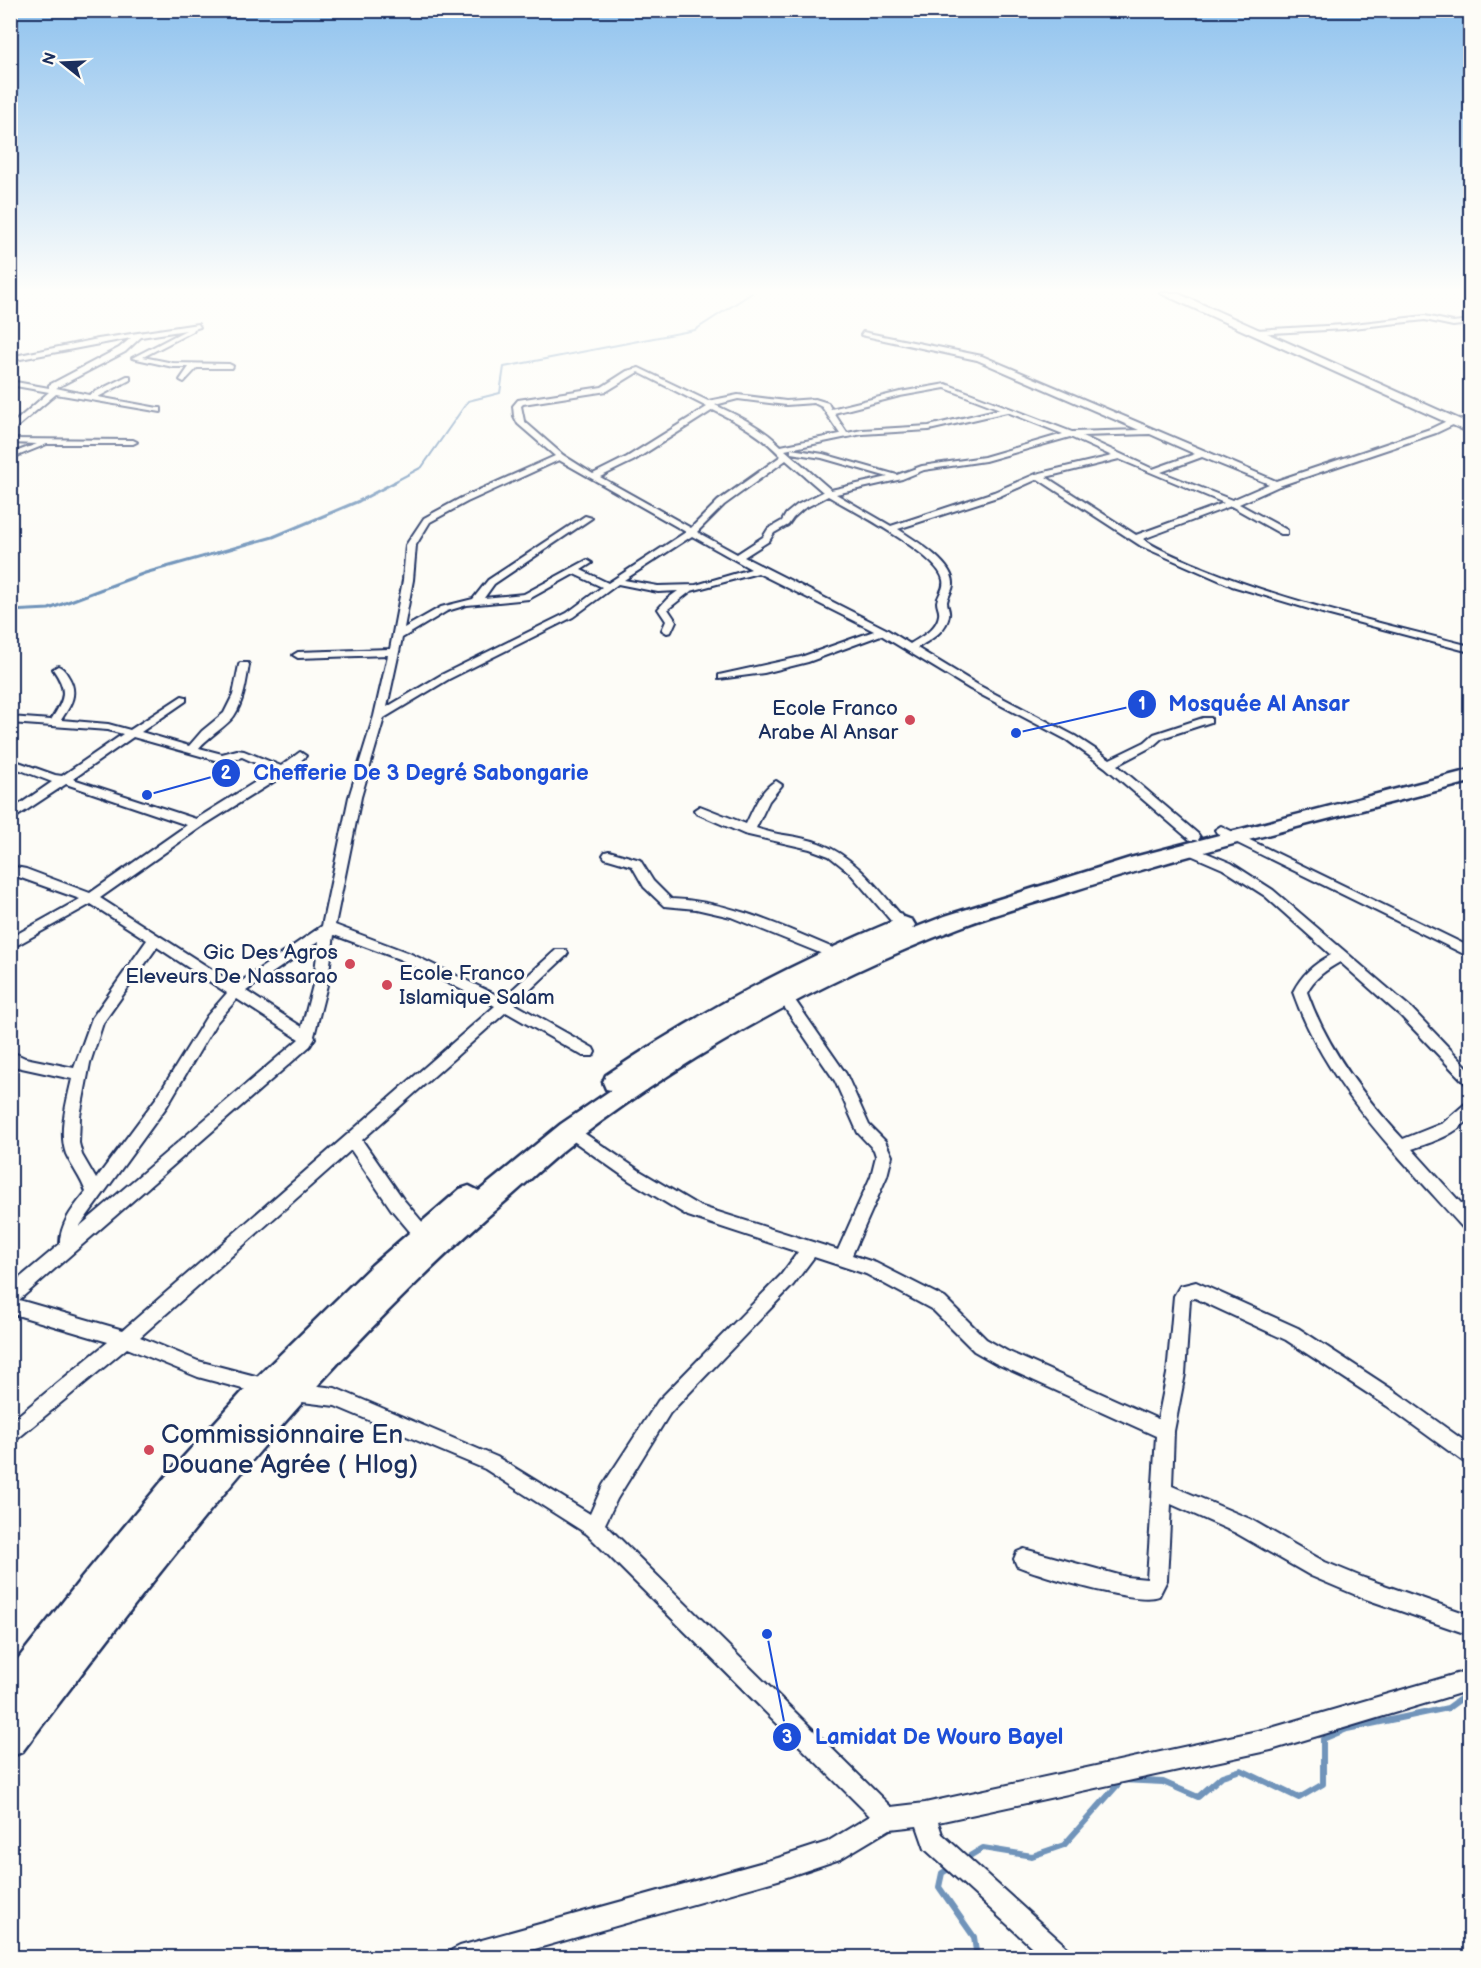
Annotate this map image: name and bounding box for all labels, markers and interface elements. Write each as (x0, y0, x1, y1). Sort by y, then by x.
north arrow (33, 33, 93, 93)
text: N (39, 50, 61, 67)
callout: Mosquée Al Ansar (1127, 684, 1362, 724)
text: Mosquée Al Ansar (1168, 691, 1350, 718)
text: 1 (1138, 694, 1146, 715)
place label: Ecole Franco Arabe Al Ansar (758, 696, 898, 745)
marker: Ecole Franco Arabe Al Ansar (903, 713, 917, 727)
callout: Chefferie De 3 Degré Sabongarie (211, 753, 600, 793)
text: Chefferie De 3 Degré Sabongarie (253, 760, 589, 787)
text: 2 (221, 763, 232, 784)
place label: Gic Des Agros Eleveurs De Nassarao (125, 940, 338, 989)
marker: Gic Des Agros Eleveurs De Nassarao (343, 957, 357, 971)
place label: Ecole Franco Islamique Salam (399, 961, 555, 1010)
marker: Ecole Franco Islamique Salam (380, 978, 394, 992)
place label: Commissionnaire En Douane Agrée ( Hlog) (161, 1420, 418, 1481)
marker: Commissionnaire En Douane Agrée ( Hlog) (142, 1443, 156, 1457)
callout: Lamidat De Wouro Bayel (772, 1717, 1075, 1757)
text: Lamidat De Wouro Bayel (815, 1724, 1063, 1751)
text: 3 (782, 1727, 792, 1748)

